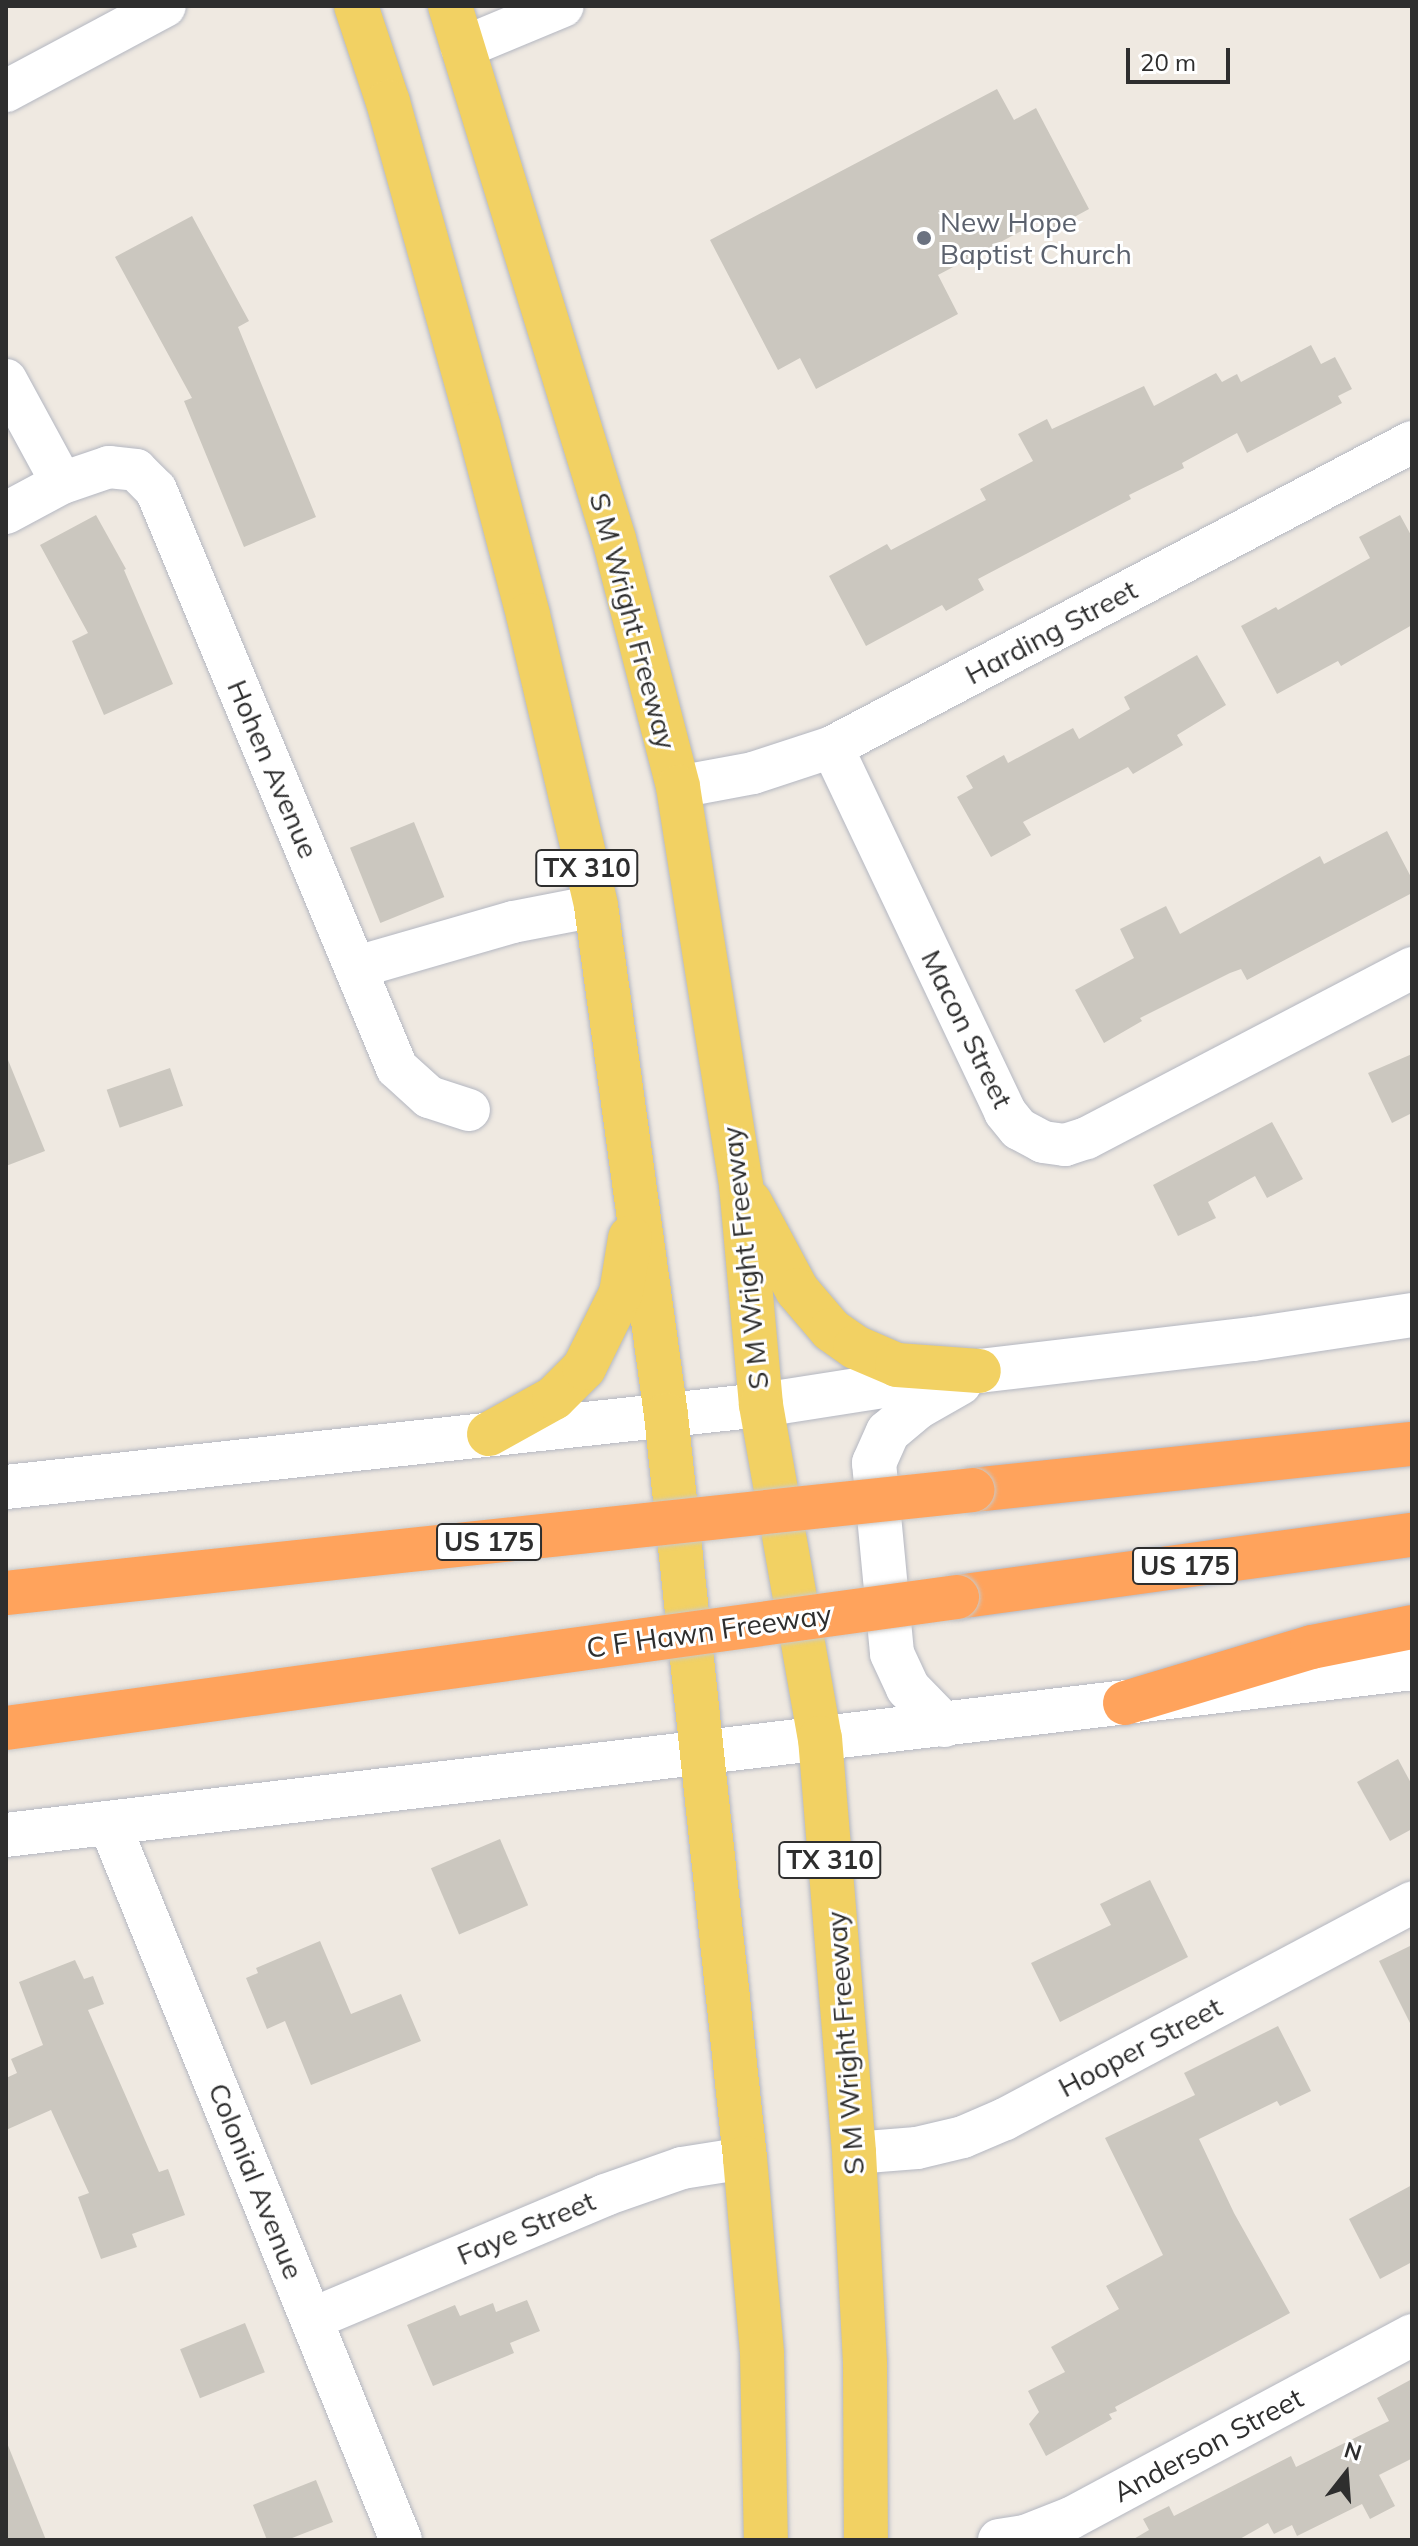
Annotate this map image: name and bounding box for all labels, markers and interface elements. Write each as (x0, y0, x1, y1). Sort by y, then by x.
scale bar (1130, 32, 1234, 82)
text: 20 m (1140, 47, 1196, 77)
place label: New Hope Baptist Church (940, 205, 1132, 271)
marker: New Hope Baptist Church (915, 229, 933, 247)
street label: S M Wright Freeway (583, 489, 683, 753)
street label: Harding Street (959, 573, 1143, 691)
street label: Hohen Avenue (220, 675, 326, 863)
road number: TX 310 (535, 846, 639, 890)
street label: Macon Street (914, 945, 1020, 1113)
street label: S M Wright Freeway (714, 1125, 776, 1391)
road number: US 175 (435, 1520, 543, 1564)
road number: US 175 (1131, 1544, 1239, 1588)
street label: C F Hawn Freeway (584, 1597, 834, 1665)
road number: TX 310 (778, 1838, 882, 1882)
street label: S M Wright Freeway (819, 1910, 871, 2176)
street label: Hooper Street (1052, 1990, 1228, 2104)
street label: Colonial Avenue (201, 2078, 311, 2284)
street label: Faye Street (452, 2184, 600, 2272)
street label: Anderson Street (1107, 2381, 1309, 2509)
north arrow (1306, 2434, 1386, 2514)
text: N (1341, 2435, 1365, 2467)

